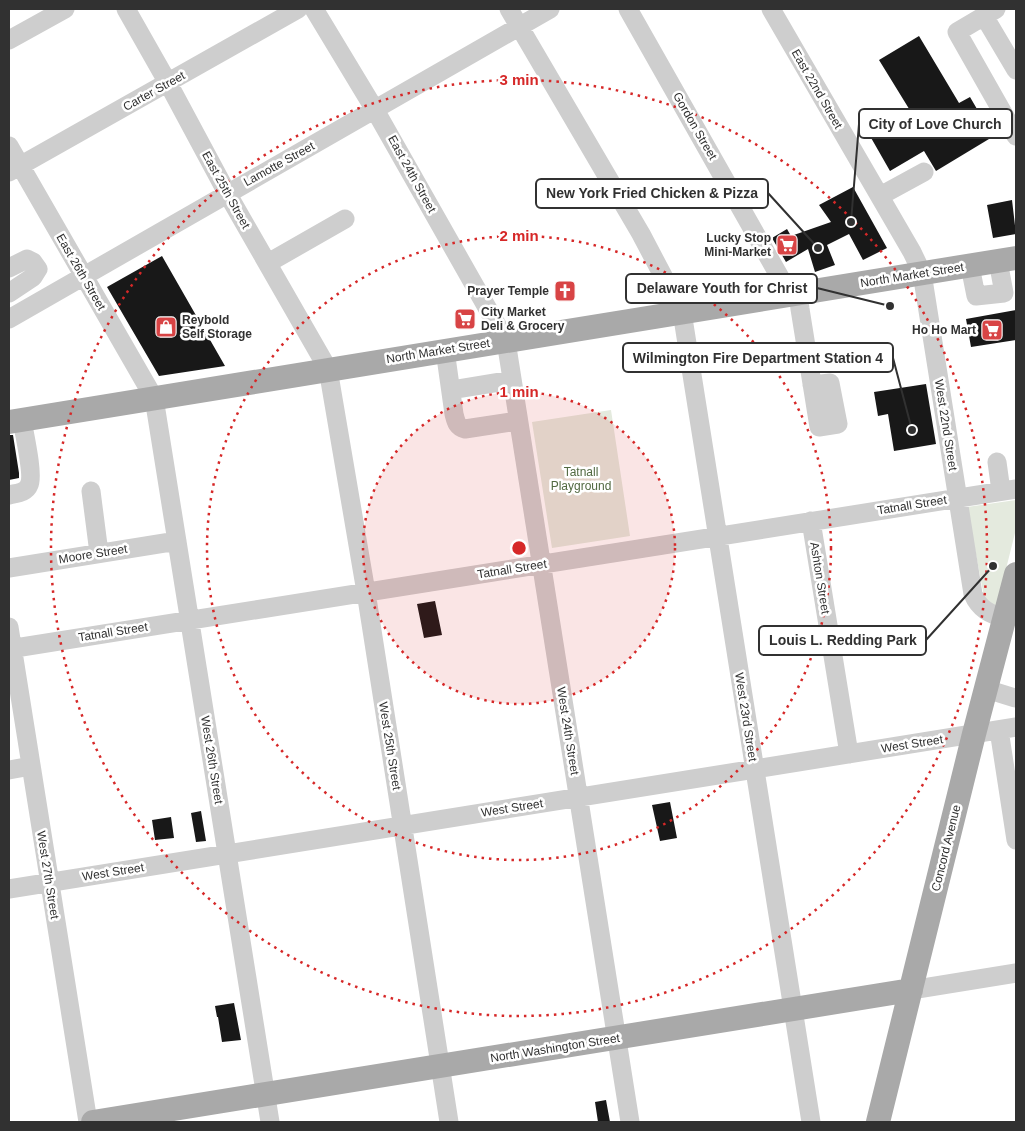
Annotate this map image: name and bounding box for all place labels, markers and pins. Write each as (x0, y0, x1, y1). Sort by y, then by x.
callout: City of Love Church (859, 109, 1012, 138)
callout: New York Fried Chicken & Pizza (536, 179, 768, 208)
place label: Lucky Stop Mini-Market (704, 231, 771, 259)
supermarket icon: Lucky Stop Mini-Market (775, 233, 799, 257)
callout: Delaware Youth for Christ (626, 274, 817, 303)
church icon: Prayer Temple (553, 279, 577, 303)
place label: Prayer Temple (467, 284, 549, 298)
place label: City Market Deli & Grocery (481, 305, 565, 333)
supermarket icon: City Market Deli & Grocery (453, 307, 477, 331)
place label: Reybold Self Storage (182, 313, 252, 341)
shop icon: Reybold Self Storage (154, 315, 178, 339)
supermarket icon: Ho Ho Mart (980, 318, 1004, 342)
place label: Ho Ho Mart (912, 323, 976, 337)
callout: Wilmington Fire Department Station 4 (623, 343, 893, 372)
centre of rings (510, 539, 528, 557)
callout: Louis L. Redding Park (759, 626, 926, 655)

